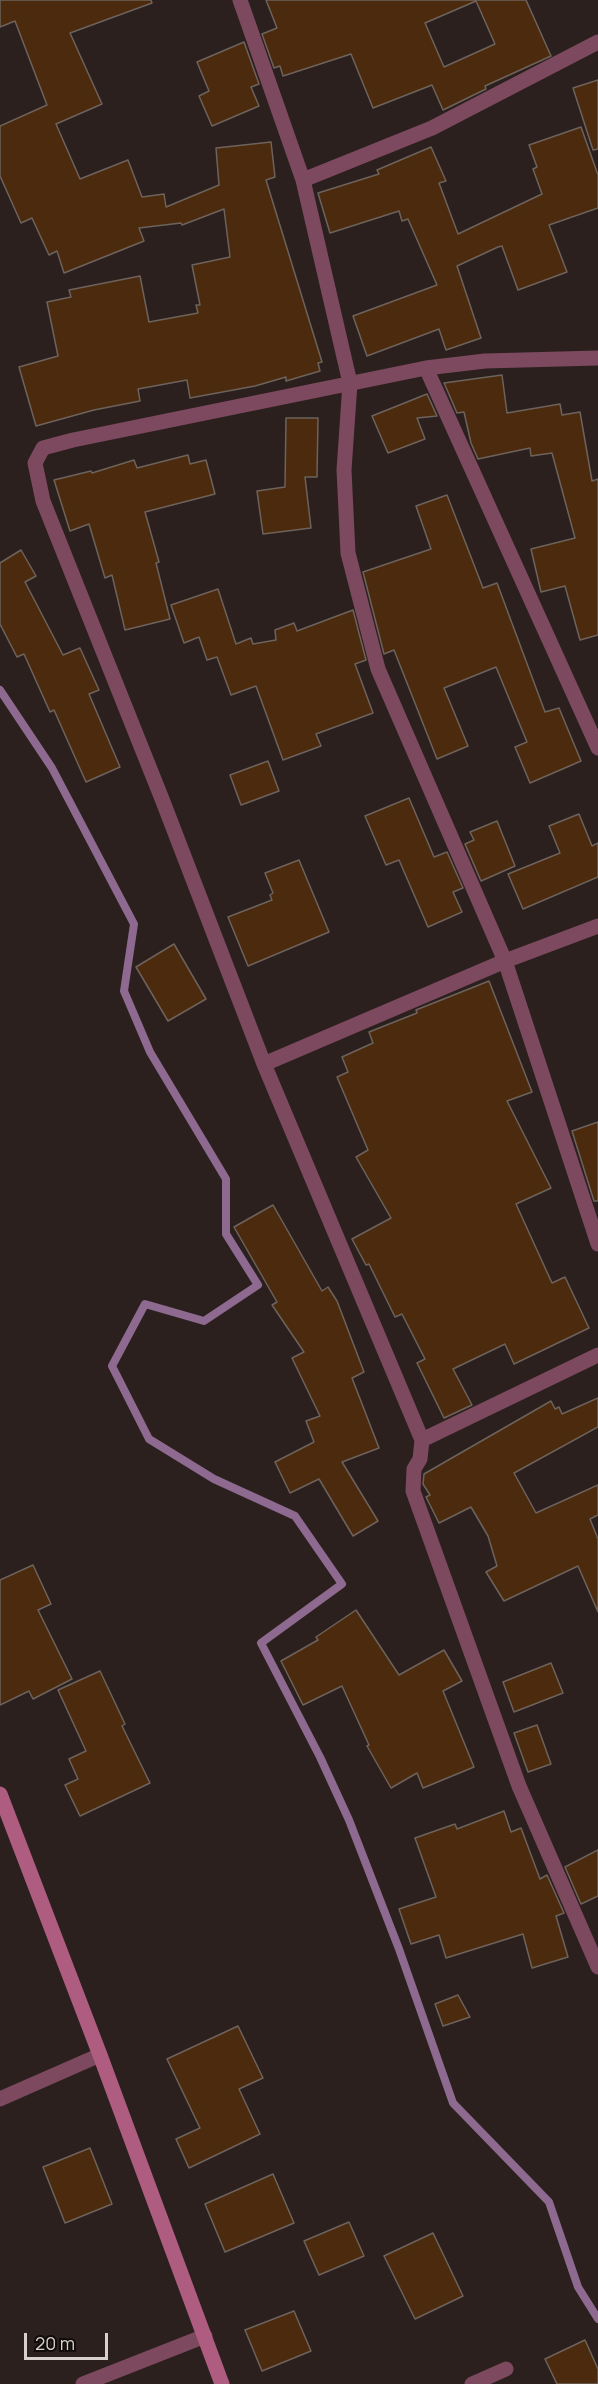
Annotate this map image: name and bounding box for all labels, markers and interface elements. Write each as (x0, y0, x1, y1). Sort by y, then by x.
scale bar (27, 2321, 111, 2359)
text: 20 m (35, 2331, 75, 2355)

